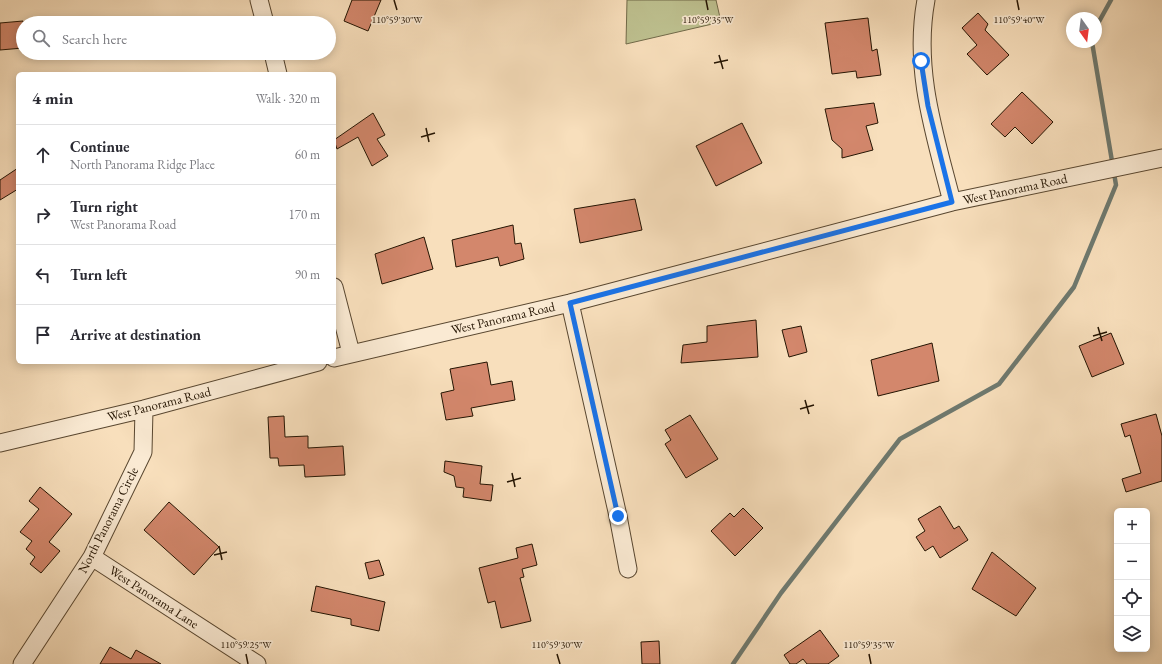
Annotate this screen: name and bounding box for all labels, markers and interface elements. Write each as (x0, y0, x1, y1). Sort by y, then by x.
north arrow (1066, 12, 1102, 48)
text: 110°59'30"W (372, 13, 423, 26)
text: 110°59'35"W (683, 13, 734, 26)
text: 110°59'40"W (994, 13, 1045, 26)
search box (16, 16, 336, 60)
icon: search (30, 27, 52, 49)
text: Search here (62, 29, 127, 48)
route start (912, 52, 930, 70)
text: 4 min (32, 87, 73, 109)
text: Walk · 320 m (256, 90, 320, 107)
text: Continue (70, 137, 130, 156)
icon: ahead (32, 144, 54, 166)
text: 60 m (295, 146, 320, 163)
text: North Panorama Ridge Place (70, 156, 215, 173)
street label: West Panorama Road (961, 170, 1069, 208)
text: Turn right (70, 197, 138, 216)
icon: right (32, 204, 54, 226)
text: 170 m (289, 206, 320, 223)
text: West Panorama Road (70, 216, 176, 233)
icon: left (32, 264, 54, 286)
text: Turn left (70, 265, 127, 284)
text: 90 m (295, 266, 320, 283)
street label: West Panorama Road (449, 298, 557, 338)
icon: arrive (32, 324, 54, 346)
text: Arrive at destination (70, 325, 201, 344)
street label: West Panorama Road (105, 383, 213, 425)
street label: North Panorama Circle (74, 464, 142, 576)
route end (609, 507, 627, 525)
map controls (1114, 508, 1150, 652)
button: + (1114, 508, 1150, 544)
button: − (1114, 544, 1150, 580)
street label: West Panorama Lane (106, 562, 202, 632)
button: locate (1114, 580, 1150, 616)
button: layers (1114, 616, 1150, 652)
text: 110°59'25"W (221, 638, 272, 651)
text: 110°59'30"W (532, 638, 583, 651)
text: 110°59'35"W (844, 638, 895, 651)

